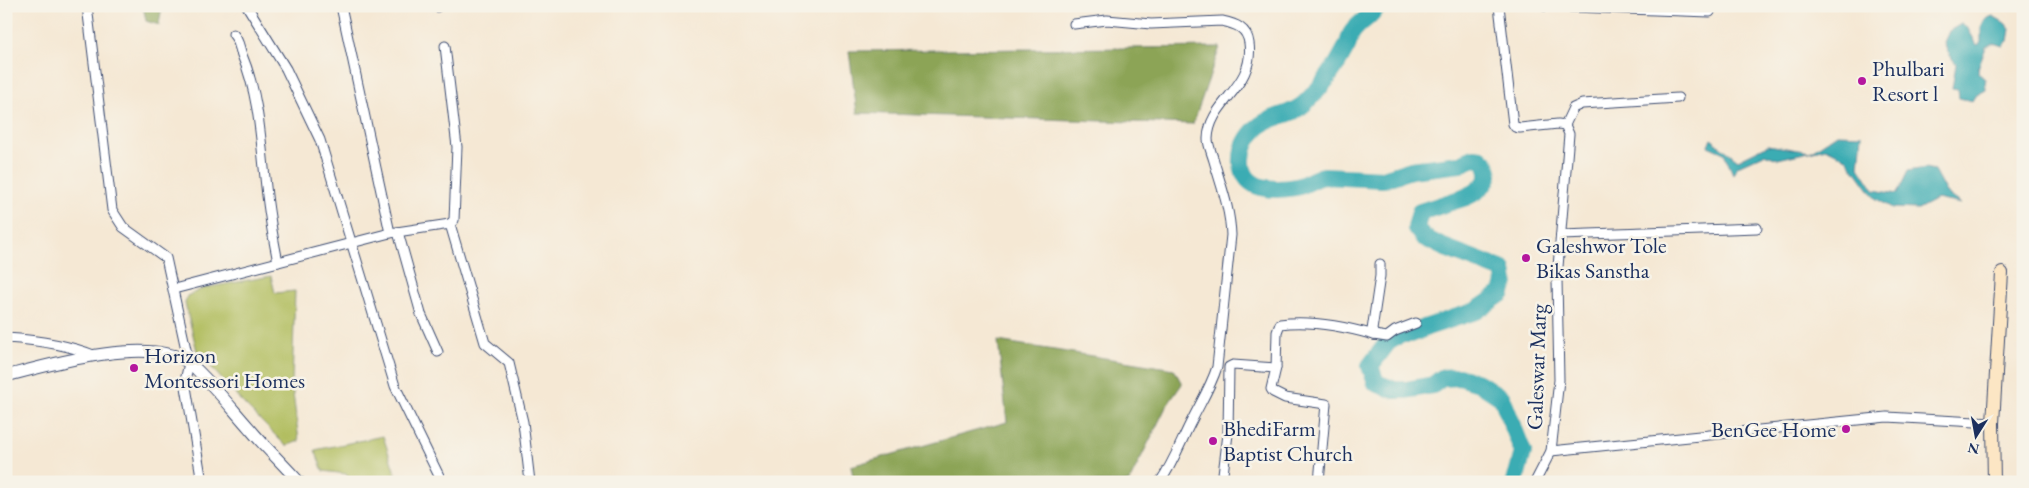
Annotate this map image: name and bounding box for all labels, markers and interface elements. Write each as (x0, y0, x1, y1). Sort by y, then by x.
place label: Phulbari Resort l (1872, 54, 1945, 108)
marker: Phulbari Resort l (1856, 75, 1868, 87)
place label: Galeshwor Tole Bikas Sanstha (1536, 231, 1667, 285)
marker: Galeshwor Tole Bikas Sanstha (1520, 252, 1532, 264)
street label: Galeswar Marg (1520, 303, 1553, 431)
place label: Horizon Montessori Homes (144, 341, 305, 395)
marker: Horizon Montessori Homes (128, 362, 140, 374)
north arrow (1952, 410, 2002, 460)
place label: BhediFarm Baptist Church (1223, 414, 1353, 468)
place label: BenGee Home (1711, 415, 1836, 444)
marker: BenGee Home (1840, 423, 1852, 435)
marker: BhediFarm Baptist Church (1207, 435, 1219, 447)
text: N (1966, 439, 1981, 459)

